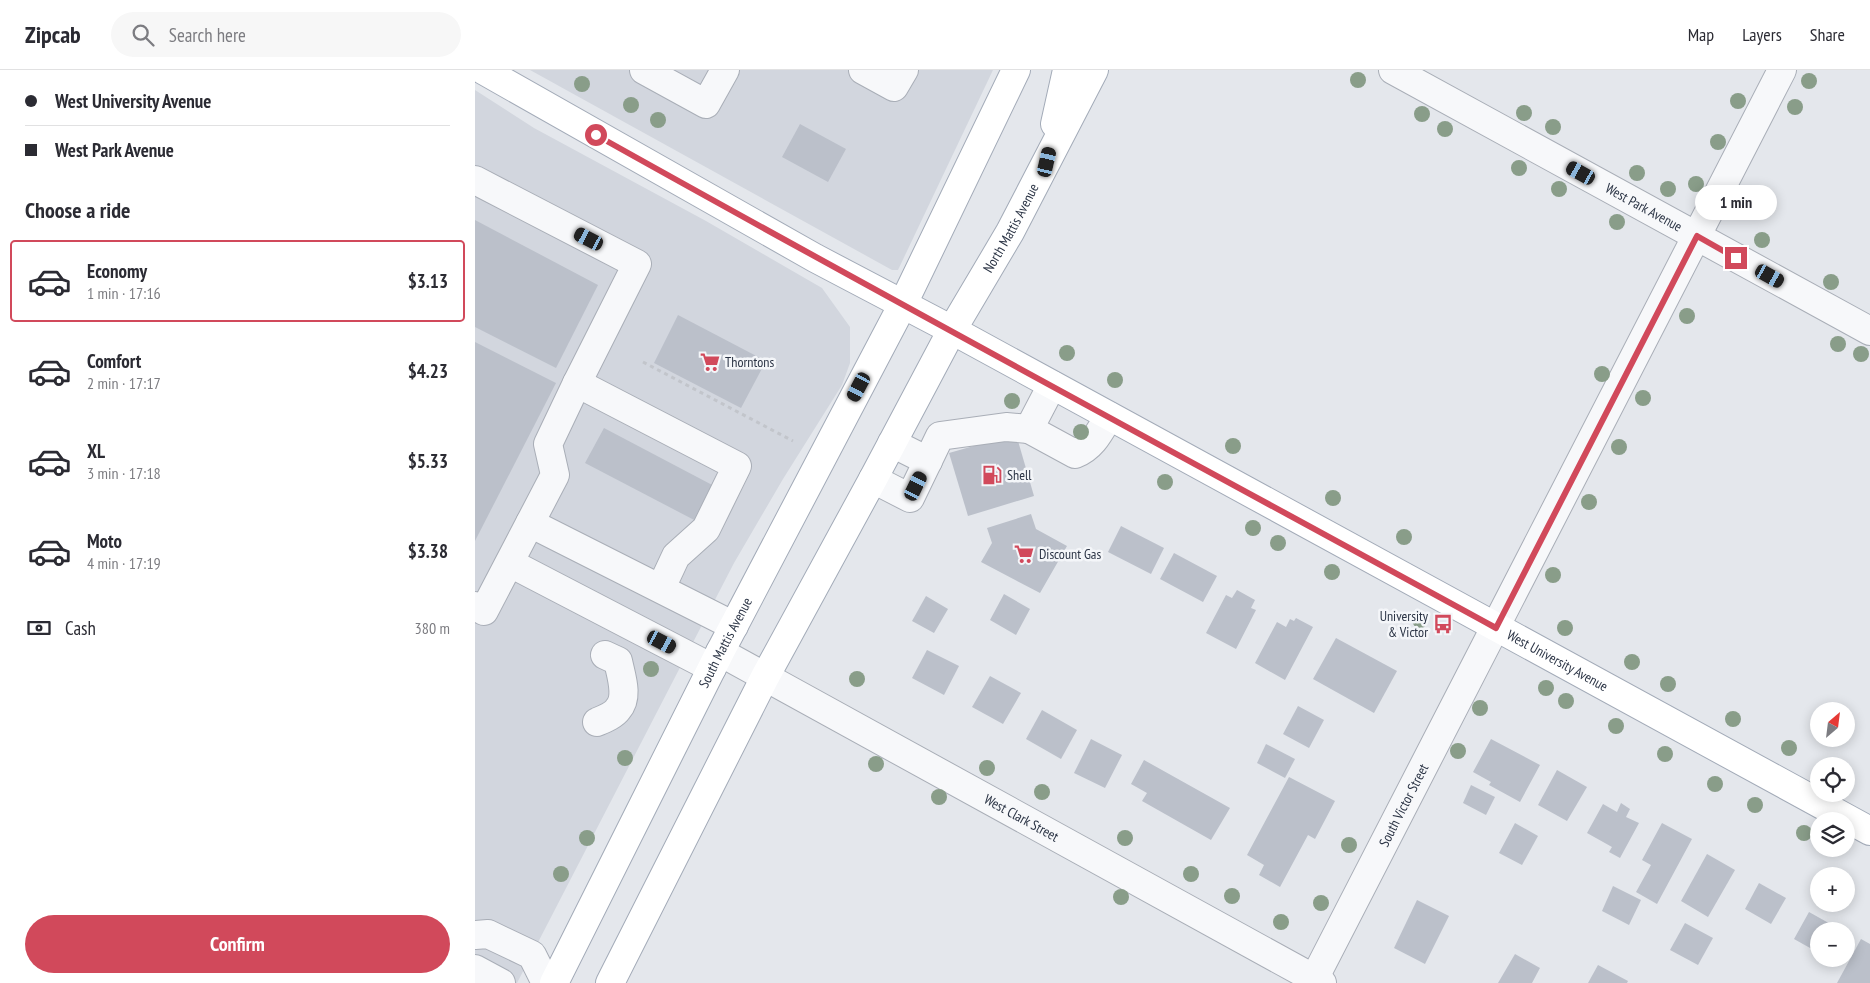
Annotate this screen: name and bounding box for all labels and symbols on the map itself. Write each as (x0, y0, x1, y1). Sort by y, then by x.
route start (585, 124, 607, 146)
car (1036, 146, 1057, 178)
car (1564, 159, 1597, 187)
street label: West Park Avenue (1602, 179, 1686, 236)
street label: North Mattis Avenue (979, 180, 1043, 276)
callout: 1 min (1695, 186, 1777, 220)
car (572, 226, 605, 252)
route end (1725, 247, 1747, 269)
car (1753, 262, 1786, 290)
supermarket icon: Thorntons (699, 351, 721, 373)
place label: Thorntons (725, 353, 774, 371)
car (845, 370, 872, 404)
fuel station icon: Shell (981, 464, 1003, 486)
place label: Shell (1007, 466, 1032, 484)
car (902, 469, 929, 503)
supermarket icon: Discount Gas (1013, 543, 1035, 565)
place label: Discount Gas (1039, 545, 1101, 563)
street label: South Mattis Avenue (695, 594, 756, 691)
place label: University & Victor (1380, 607, 1429, 641)
bus stop icon: University & Victor (1432, 613, 1454, 635)
street label: West University Avenue (1504, 626, 1611, 695)
car (645, 628, 678, 656)
north arrow (1810, 702, 1855, 748)
street label: South Victor Street (1375, 760, 1432, 850)
street label: West Clark Street (981, 790, 1062, 846)

